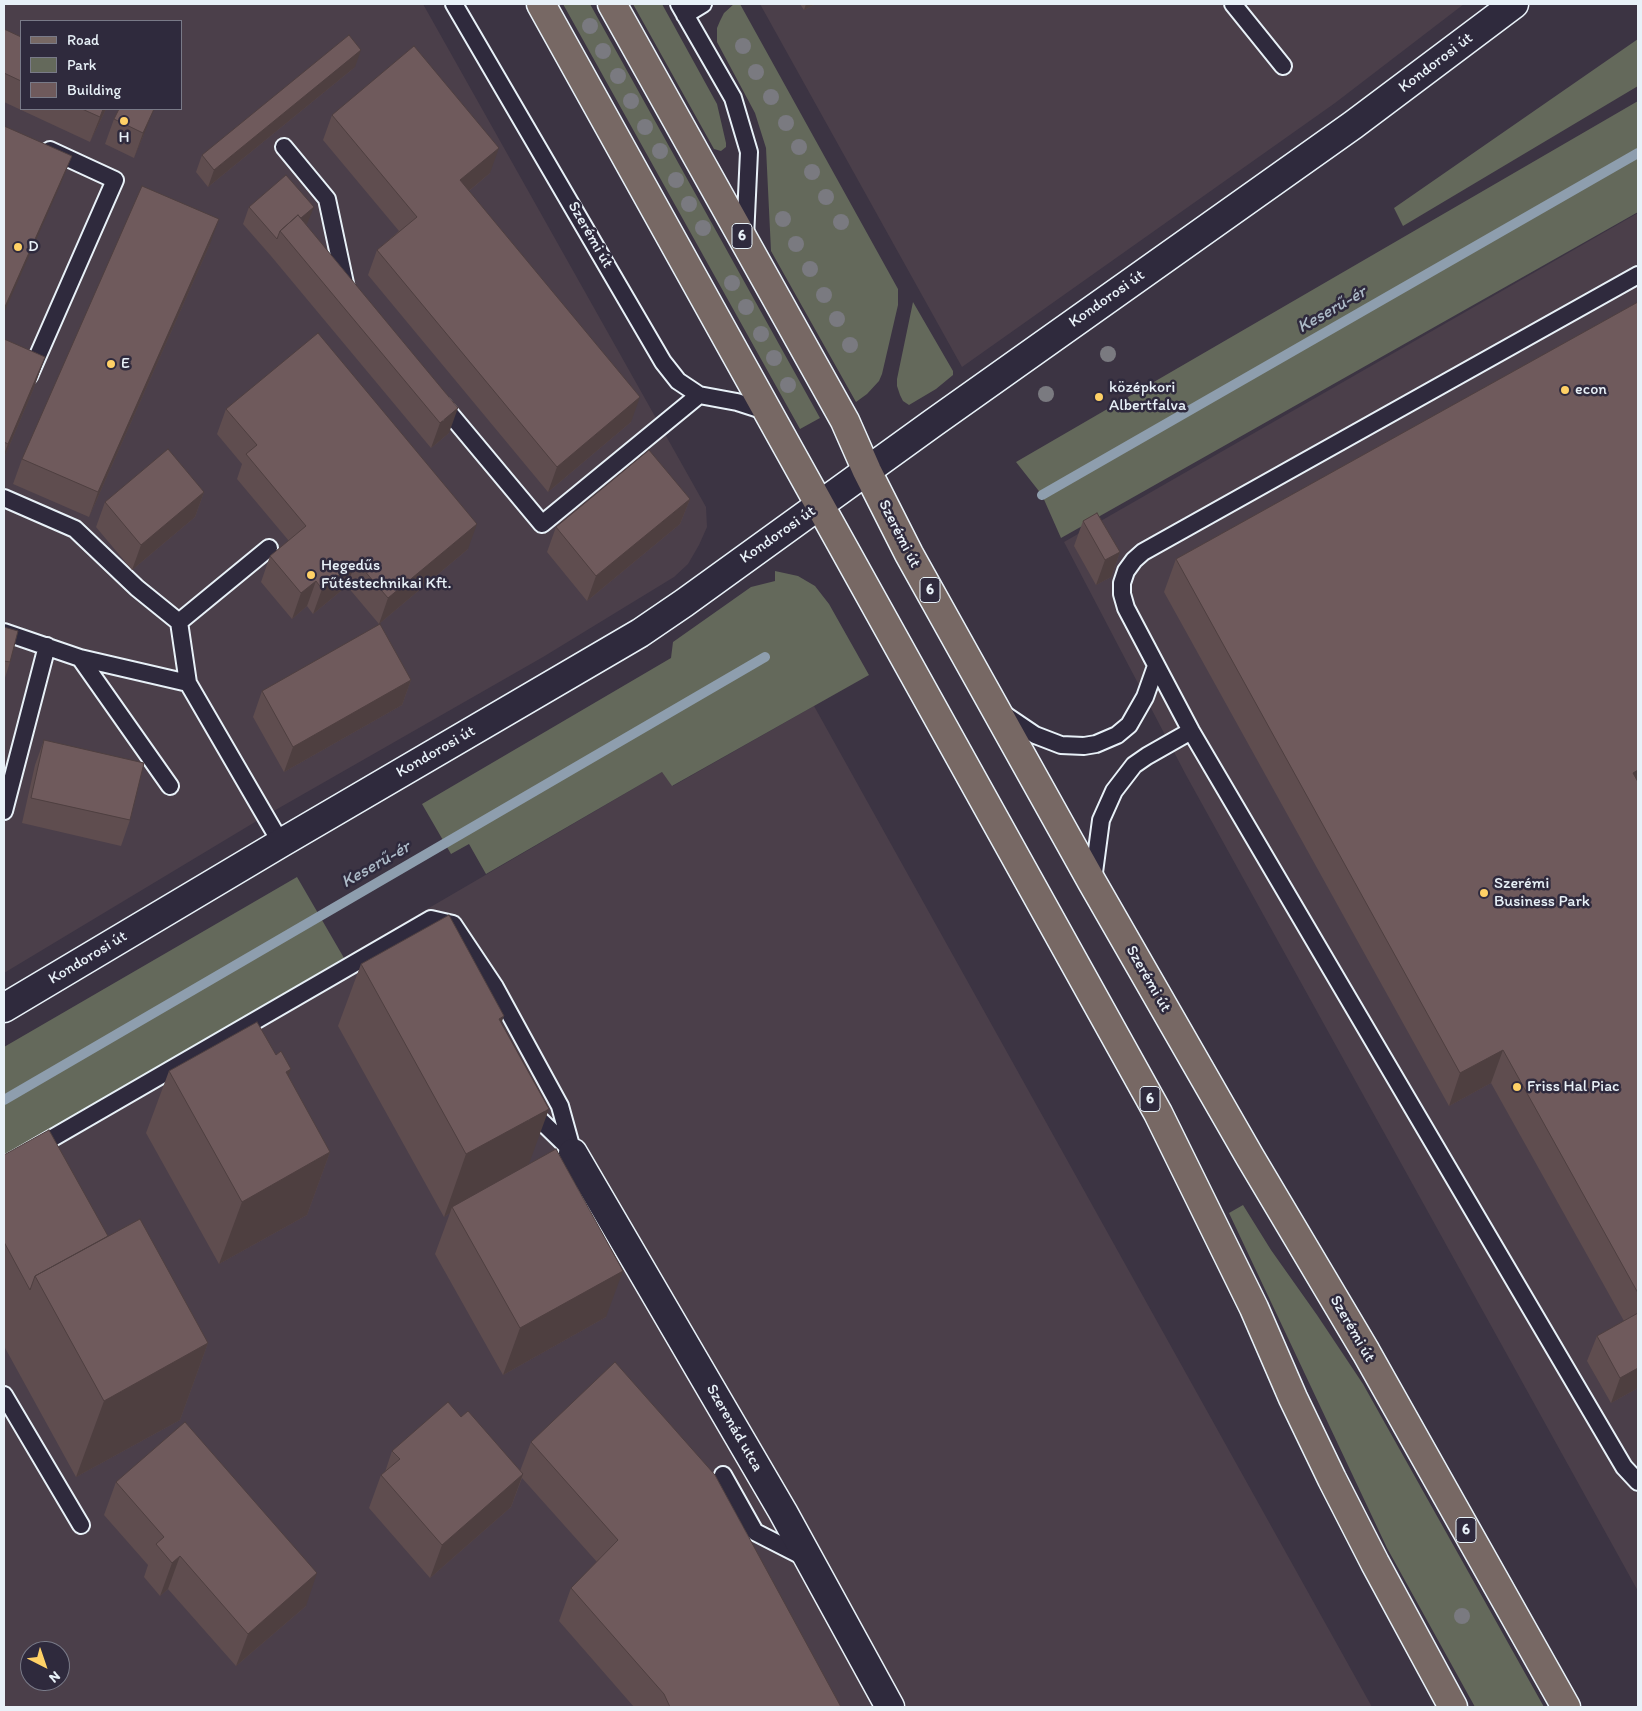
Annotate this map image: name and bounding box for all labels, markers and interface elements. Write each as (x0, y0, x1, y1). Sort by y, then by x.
legend (20, 20, 182, 110)
street label: Kondorosi út (1395, 29, 1477, 97)
text: Road (67, 31, 99, 49)
text: Park (67, 56, 97, 74)
text: Building (67, 81, 121, 99)
marker: H (118, 115, 130, 127)
place label: H (118, 128, 130, 148)
street label: Szerémi út (563, 198, 617, 272)
road number: 6 (732, 224, 752, 248)
place label: D (28, 237, 39, 257)
marker: D (12, 241, 24, 253)
street label: Kondorosi út (1065, 266, 1149, 332)
water label: Keserű-ér (1294, 282, 1370, 338)
place label: E (121, 354, 130, 374)
marker: E (105, 358, 117, 370)
place label: középkori Albertfalva (1109, 378, 1186, 416)
place label: econ (1575, 380, 1607, 400)
marker: econ (1559, 384, 1571, 396)
marker: középkori Albertfalva (1093, 391, 1105, 403)
street label: Szerémi út (874, 497, 924, 571)
street label: Kondorosi út (736, 502, 820, 568)
place label: Hegedűs Fűtéstechnikai Kft. (321, 556, 451, 594)
marker: Hegedűs Fűtéstechnikai Kft. (305, 569, 317, 581)
road number: 6 (920, 578, 940, 602)
street label: Kondorosi út (393, 722, 479, 782)
water label: Keserű-ér (338, 837, 414, 893)
place label: Szerémi Business Park (1494, 874, 1590, 912)
marker: Szerémi Business Park (1478, 887, 1490, 899)
street label: Kondorosi út (45, 927, 131, 989)
street label: Szerémi út (1121, 942, 1175, 1016)
place label: Friss Hal Piac (1527, 1077, 1620, 1097)
marker: Friss Hal Piac (1511, 1081, 1523, 1093)
road number: 6 (1140, 1086, 1160, 1112)
street label: Szerémi út (1325, 1292, 1379, 1366)
street label: Szerenád utca (701, 1381, 767, 1475)
road number: 6 (1456, 1518, 1476, 1542)
north arrow (20, 1641, 70, 1691)
text: N (45, 1667, 64, 1686)

